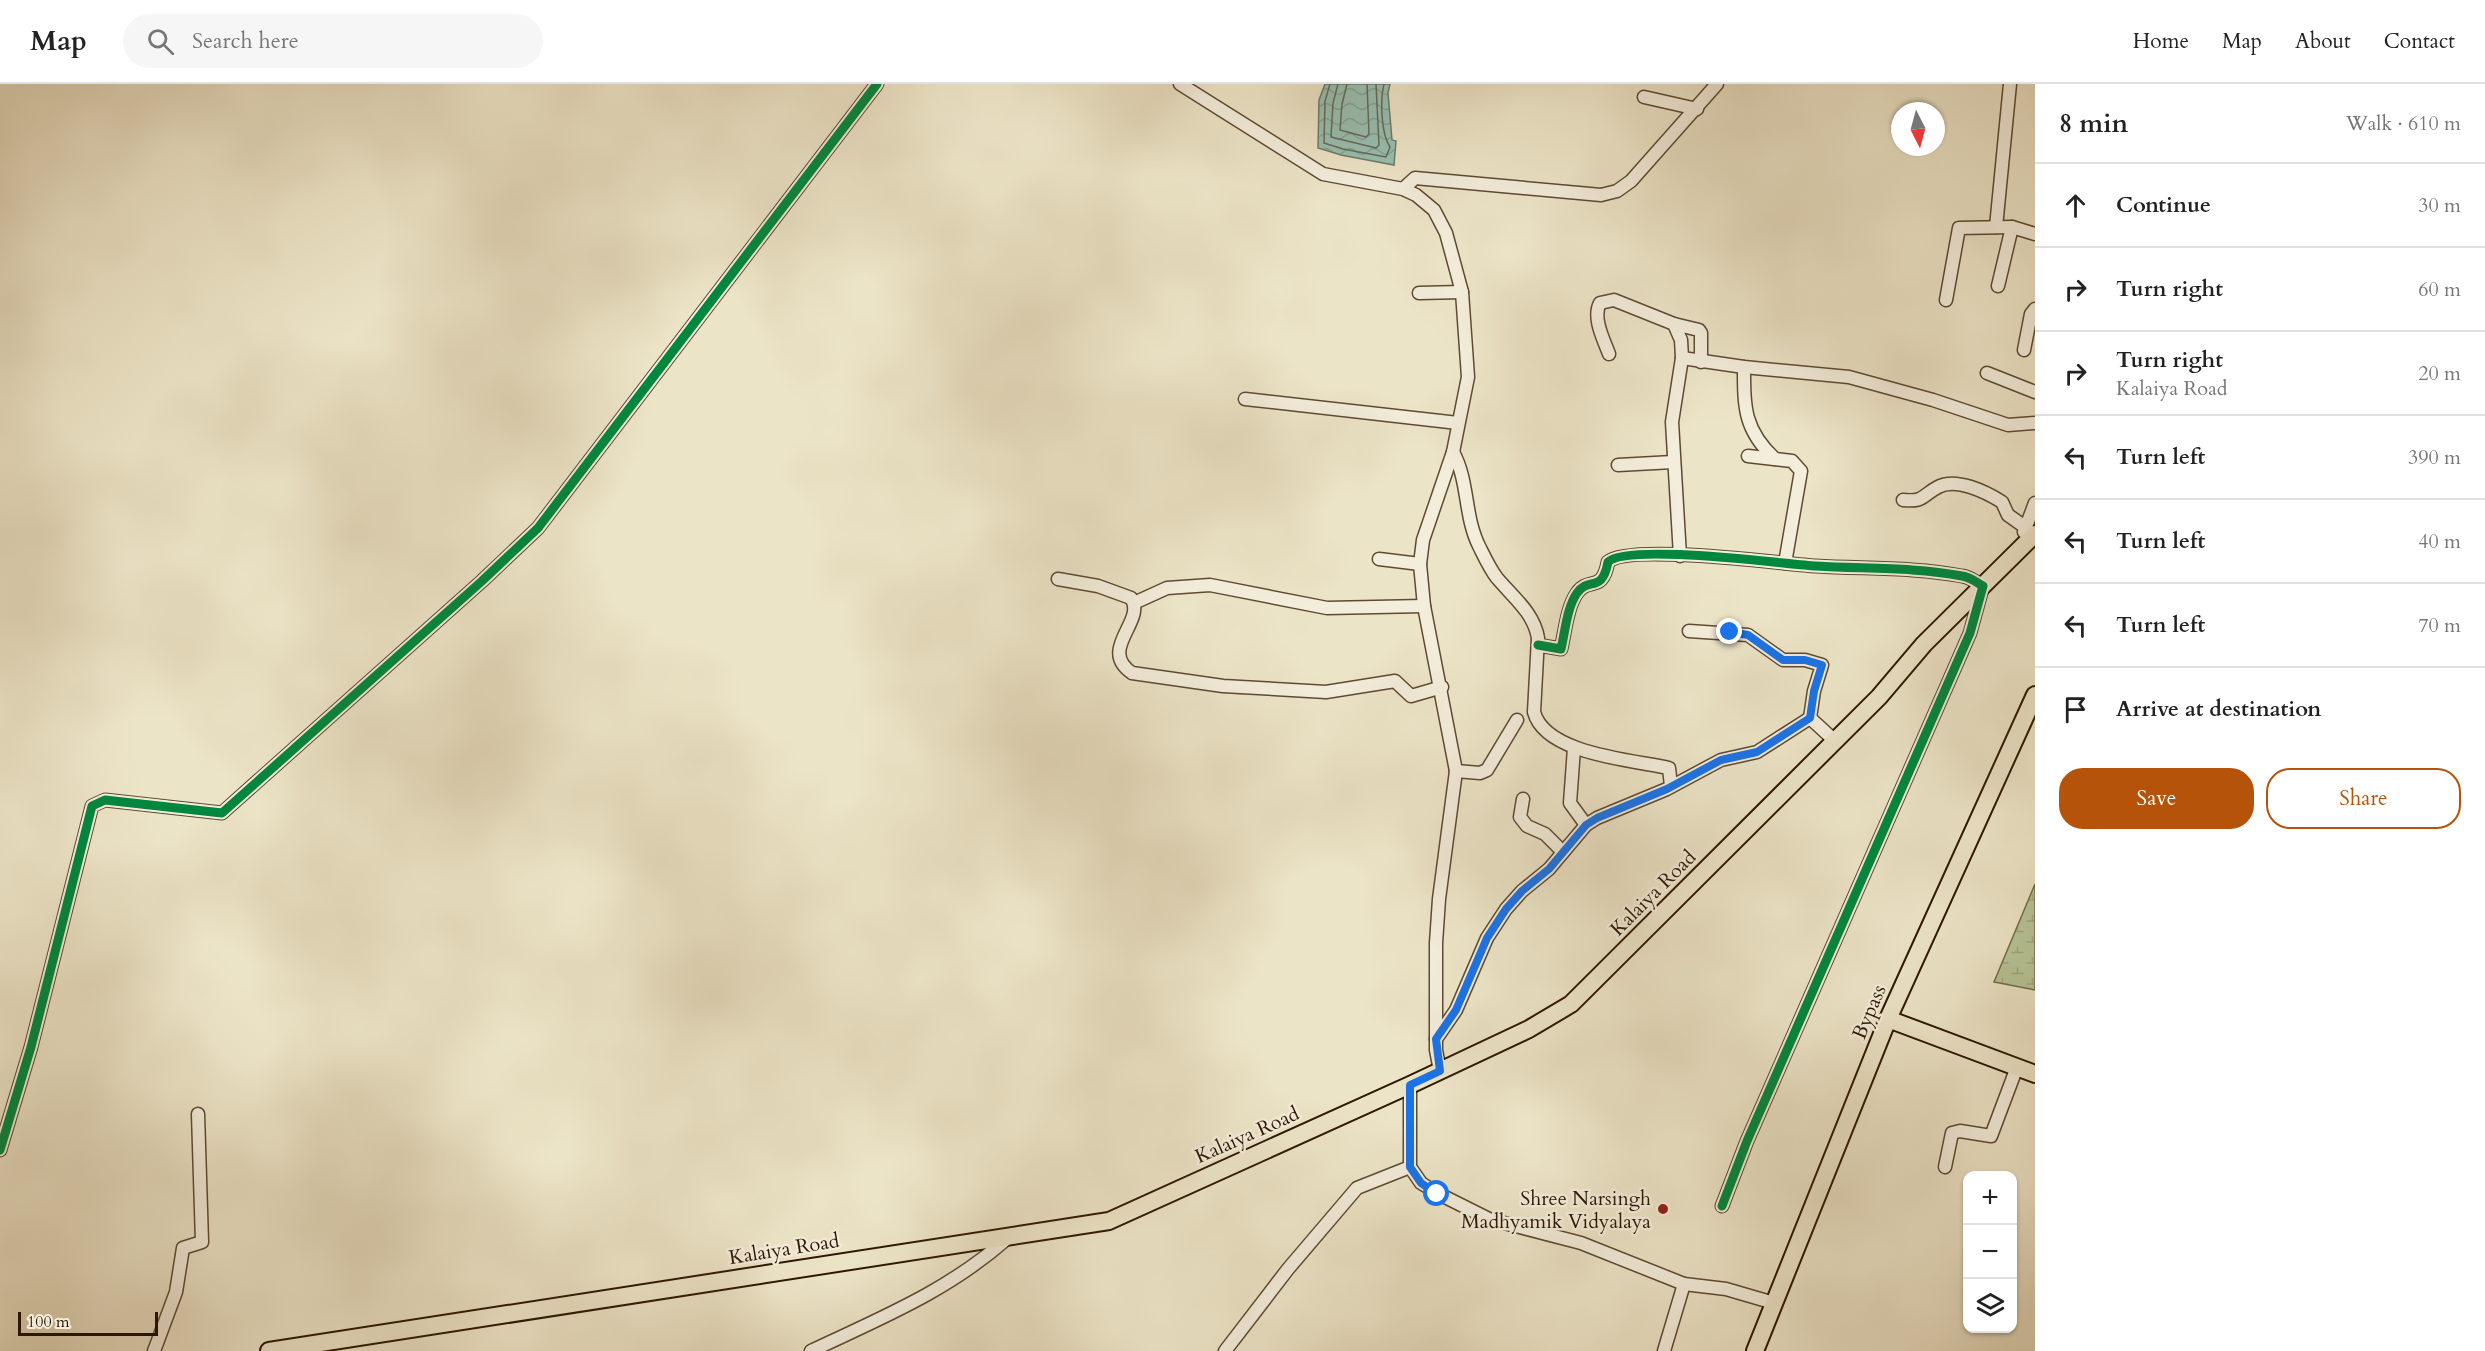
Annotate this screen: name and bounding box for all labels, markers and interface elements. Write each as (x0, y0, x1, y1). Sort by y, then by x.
search box (123, 14, 543, 68)
text: Map (30, 22, 87, 60)
icon: search (144, 25, 177, 58)
text: Search here (192, 26, 299, 56)
text: Home (2133, 27, 2189, 56)
text: Map (2222, 27, 2262, 56)
text: About (2295, 27, 2351, 56)
text: Contact (2384, 27, 2455, 56)
north arrow (1891, 102, 1945, 156)
text: 8 min (2059, 106, 2128, 141)
text: Walk · 610 m (2346, 110, 2461, 137)
icon: ahead (2059, 189, 2092, 222)
text: Continue (2116, 190, 2211, 220)
text: 30 m (2418, 192, 2461, 219)
icon: right (2059, 273, 2092, 306)
text: Turn right (2116, 274, 2223, 304)
text: 60 m (2418, 276, 2461, 303)
text: Turn right (2116, 345, 2223, 375)
icon: right (2059, 357, 2092, 390)
text: 20 m (2418, 360, 2461, 387)
text: Kalaiya Road (2116, 375, 2227, 402)
icon: left (2059, 441, 2092, 474)
text: Turn left (2116, 442, 2205, 472)
text: 390 m (2408, 444, 2461, 471)
icon: left (2059, 525, 2092, 558)
text: Turn left (2116, 526, 2205, 556)
text: 40 m (2418, 528, 2461, 555)
icon: left (2059, 609, 2092, 642)
text: Turn left (2116, 610, 2205, 640)
text: 70 m (2418, 612, 2461, 639)
route end (1716, 618, 1742, 644)
icon: arrive (2059, 693, 2092, 726)
text: Arrive at destination (2116, 694, 2321, 724)
button: Save (2059, 768, 2254, 829)
button: Share (2266, 768, 2461, 829)
street label: Kalaiya Road (1604, 844, 1702, 942)
street label: Bypass (1845, 981, 1893, 1043)
street label: Kalaiya Road (1191, 1100, 1304, 1170)
map controls (1963, 1171, 2017, 1333)
button: + (1963, 1171, 2017, 1225)
route start (1423, 1180, 1449, 1206)
place label: Shree Narsingh Madhyamik Vidyalaya (1461, 1185, 1651, 1235)
marker: Shree Narsingh Madhyamik Vidyalaya (1656, 1202, 1670, 1216)
button: − (1963, 1225, 2017, 1279)
street label: Kalaiya Road (727, 1227, 841, 1271)
button: layers (1963, 1279, 2017, 1333)
scale bar (18, 1309, 158, 1336)
text: 100 m (27, 1311, 69, 1333)

